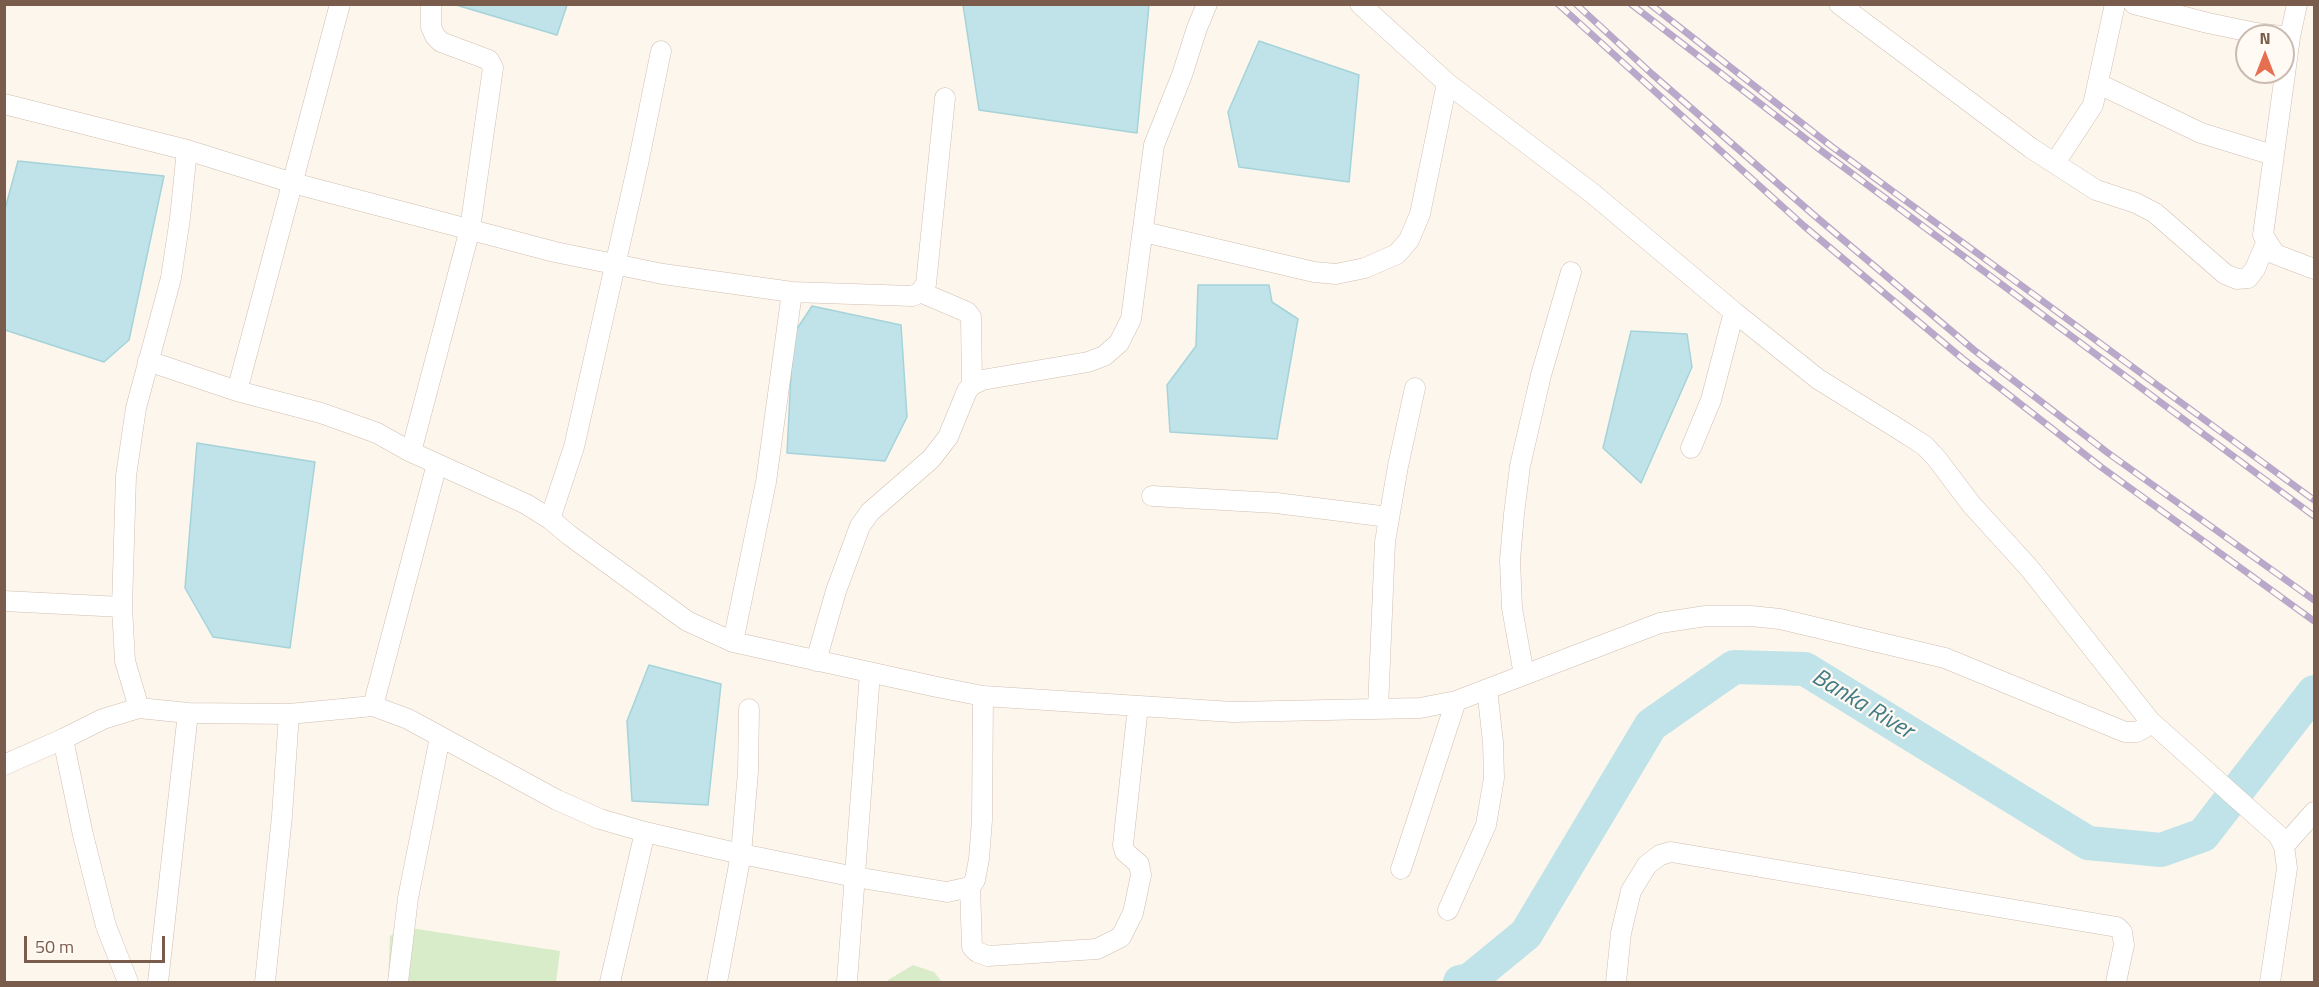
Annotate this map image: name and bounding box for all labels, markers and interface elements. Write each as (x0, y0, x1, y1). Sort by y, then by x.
north arrow (2235, 24, 2295, 84)
text: N (2259, 26, 2271, 50)
water label: Banka River (1806, 664, 1918, 746)
scale bar (27, 924, 168, 962)
text: 50 m (35, 933, 74, 960)

